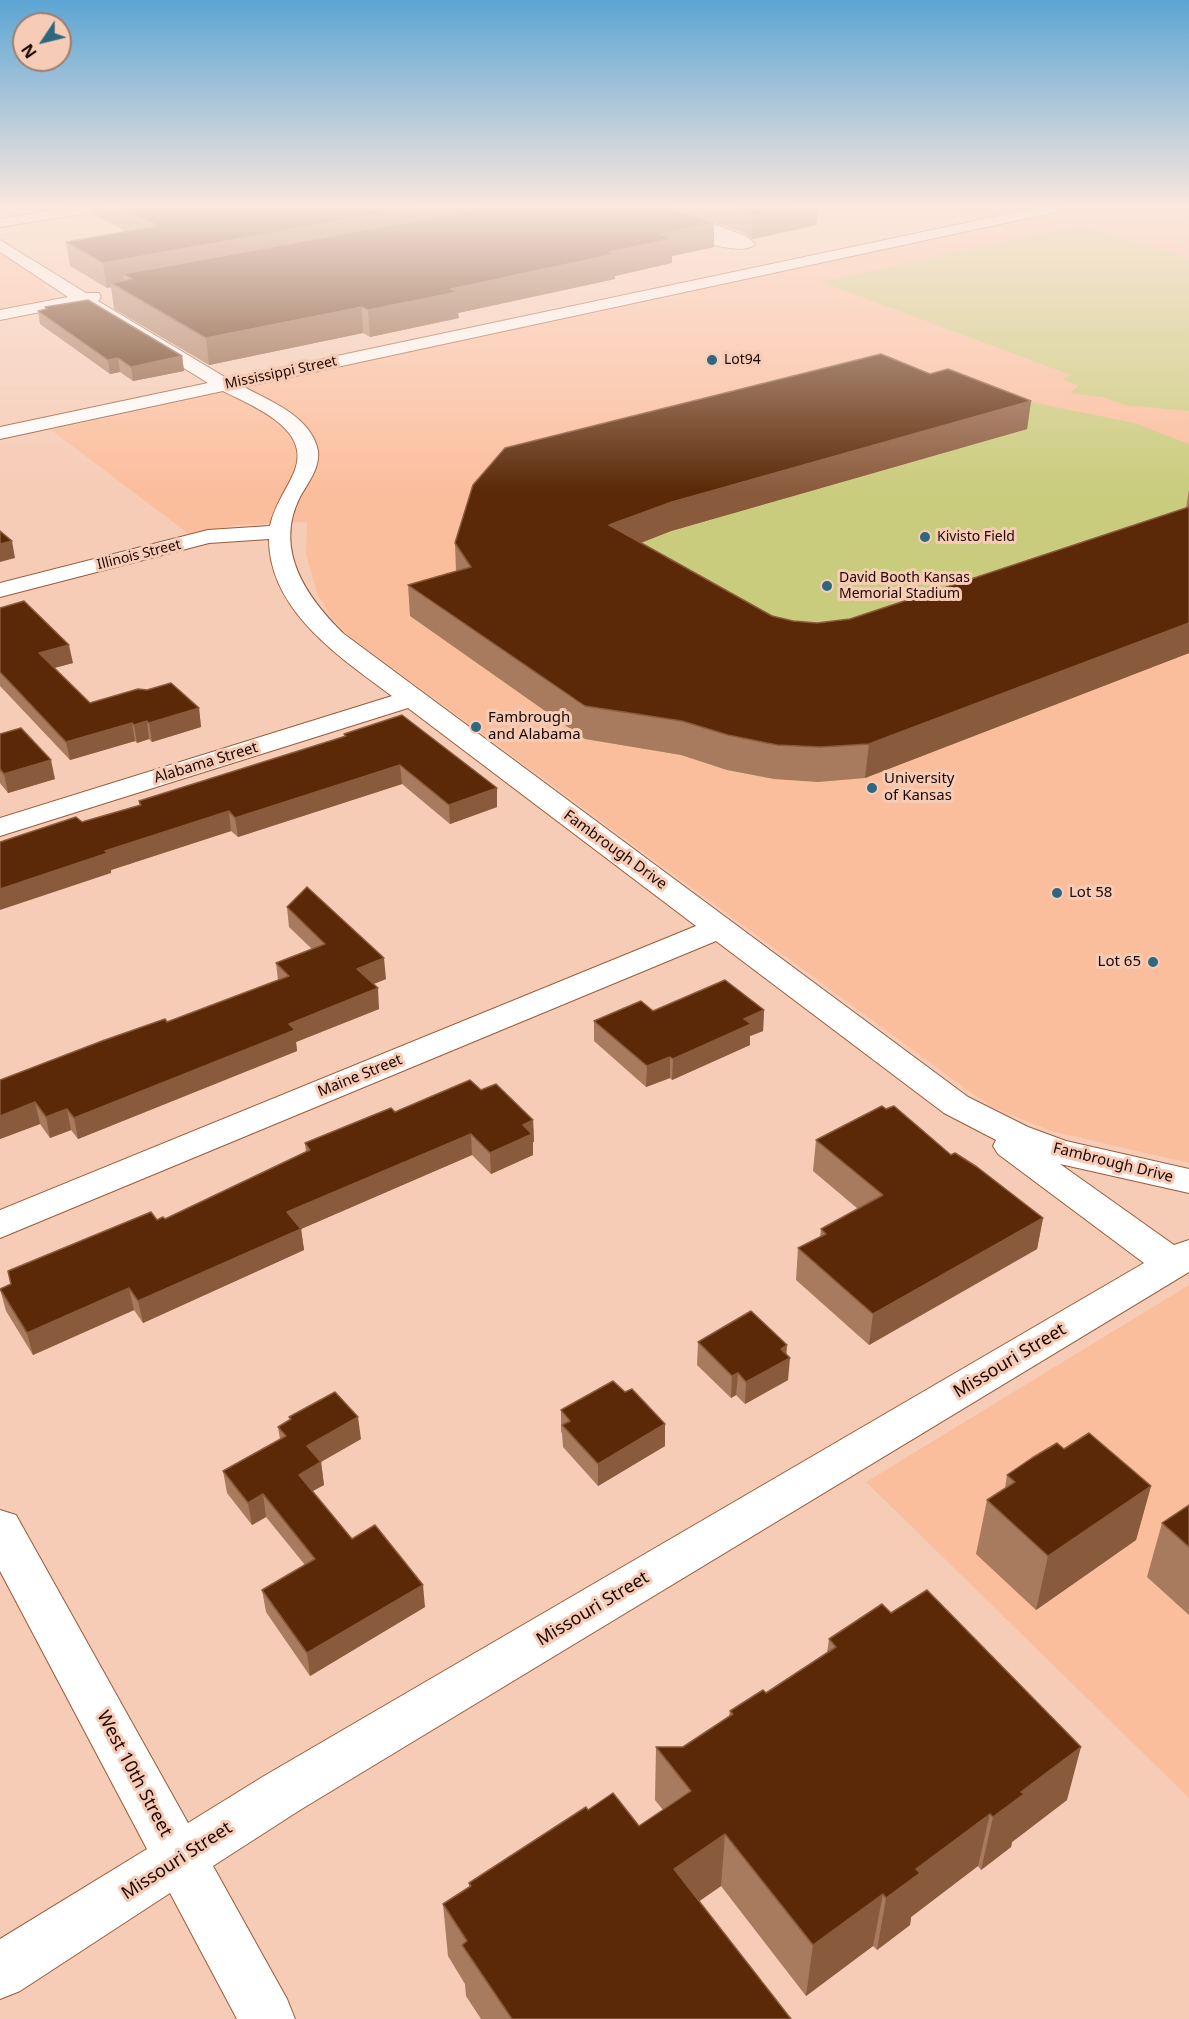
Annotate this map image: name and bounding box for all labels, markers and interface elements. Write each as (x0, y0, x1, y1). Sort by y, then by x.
north arrow (12, 12, 72, 72)
text: N (16, 40, 42, 63)
place label: Lot94 (724, 352, 761, 368)
street label: Mississippi Street (224, 353, 338, 393)
marker: Lot94 (705, 353, 719, 367)
place label: Kivisto Field (937, 529, 1015, 545)
marker: Kivisto Field (918, 530, 932, 544)
street label: Illinois Street (95, 536, 183, 574)
place label: David Booth Kansas Memorial Stadium (839, 570, 970, 602)
marker: David Booth Kansas Memorial Stadium (820, 579, 834, 593)
place label: Fambrough and Alabama (488, 709, 581, 744)
marker: Fambrough and Alabama (469, 720, 483, 734)
street label: Alabama Street (152, 739, 260, 787)
place label: University of Kansas (884, 770, 954, 805)
marker: University of Kansas (865, 781, 879, 795)
street label: Fambrough Drive (560, 807, 670, 893)
place label: Lot 58 (1069, 884, 1112, 902)
marker: Lot 58 (1050, 886, 1064, 900)
place label: Lot 65 (1098, 953, 1141, 971)
marker: Lot 65 (1146, 955, 1160, 969)
street label: Maine Street (315, 1051, 405, 1101)
street label: Fambrough Drive (1051, 1139, 1175, 1187)
street label: Missouri Street (950, 1319, 1070, 1403)
street label: Missouri Street (533, 1567, 653, 1651)
street label: West 10th Street (92, 1707, 176, 1841)
street label: Missouri Street (118, 1817, 236, 1905)

